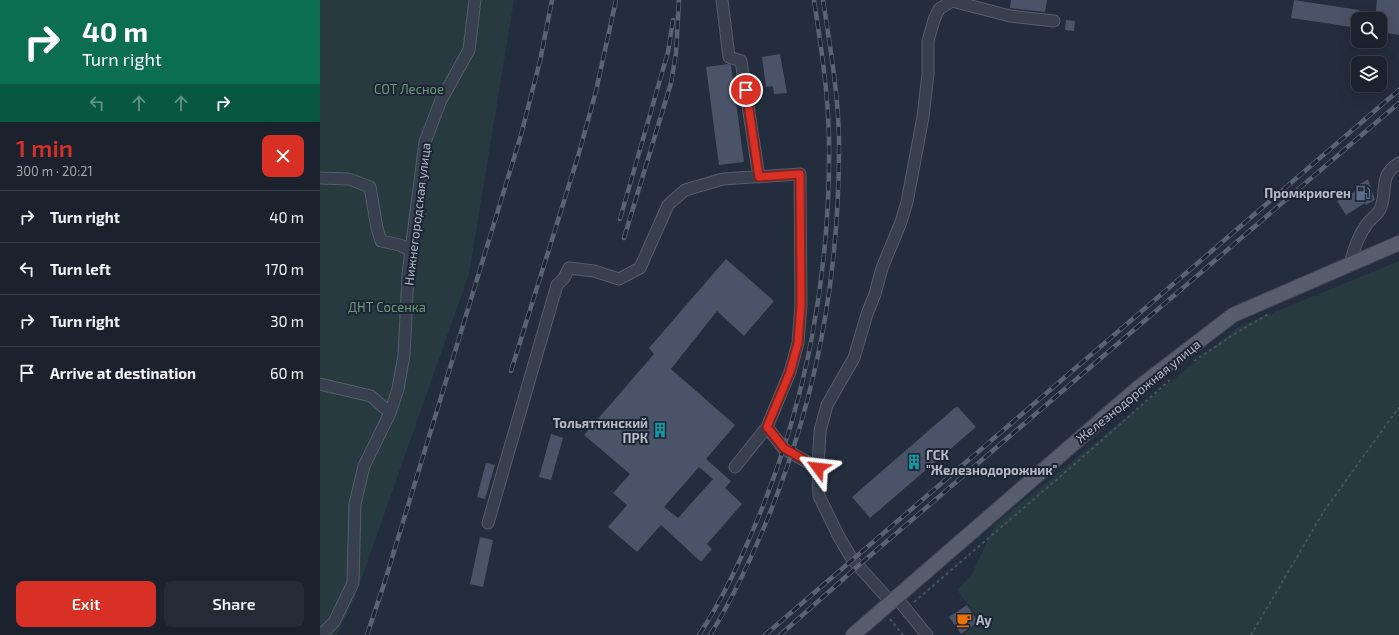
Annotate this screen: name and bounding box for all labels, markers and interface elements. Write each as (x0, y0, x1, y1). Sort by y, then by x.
map controls (1351, 12, 1387, 92)
button: search (1351, 12, 1387, 48)
text: 40 m (82, 14, 148, 48)
icon: right (16, 16, 68, 68)
text: Turn right (82, 48, 162, 70)
button: layers (1351, 56, 1387, 92)
pin (729, 73, 763, 107)
icon: arrive (735, 79, 757, 101)
park label: СОТ Лесное (374, 81, 444, 97)
icon: left (86, 92, 108, 114)
icon: ahead (128, 92, 150, 114)
icon: ahead (170, 92, 192, 114)
icon: right (212, 92, 234, 114)
text: 1 min (16, 133, 73, 162)
button: close (262, 135, 304, 177)
street label: Нижнегородская улица (400, 142, 434, 286)
text: 300 m · 20:21 (16, 163, 93, 179)
fuel station icon: Промкриоген (1354, 184, 1372, 202)
place label: Промкриоген (1264, 185, 1351, 201)
icon: right (16, 206, 38, 228)
text: Turn right (50, 208, 120, 226)
text: 40 m (269, 208, 304, 226)
icon: left (16, 258, 38, 280)
text: Turn left (50, 260, 111, 278)
text: 170 m (265, 260, 304, 278)
park label: ДНТ Сосенка (348, 299, 426, 315)
icon: right (16, 310, 38, 332)
text: Turn right (50, 312, 120, 330)
text: 30 m (270, 312, 304, 330)
street label: Железнодорожная улица (1073, 336, 1203, 446)
icon: arrive (16, 362, 38, 384)
text: Arrive at destination (50, 364, 196, 382)
text: 60 m (270, 364, 304, 382)
place label: Тольяттинский ПРК (553, 415, 649, 446)
building icon: Тольяттинский ПРК (651, 421, 669, 439)
position arrow (797, 447, 839, 489)
place label: ГСК "Железнодорожник" (926, 447, 1058, 478)
building icon: ГСК "Железнодорожник" (905, 453, 923, 471)
button: Exit (16, 581, 156, 627)
button: Share (164, 581, 304, 627)
cafe icon: Ау (955, 611, 973, 629)
place label: Ау (976, 612, 992, 628)

